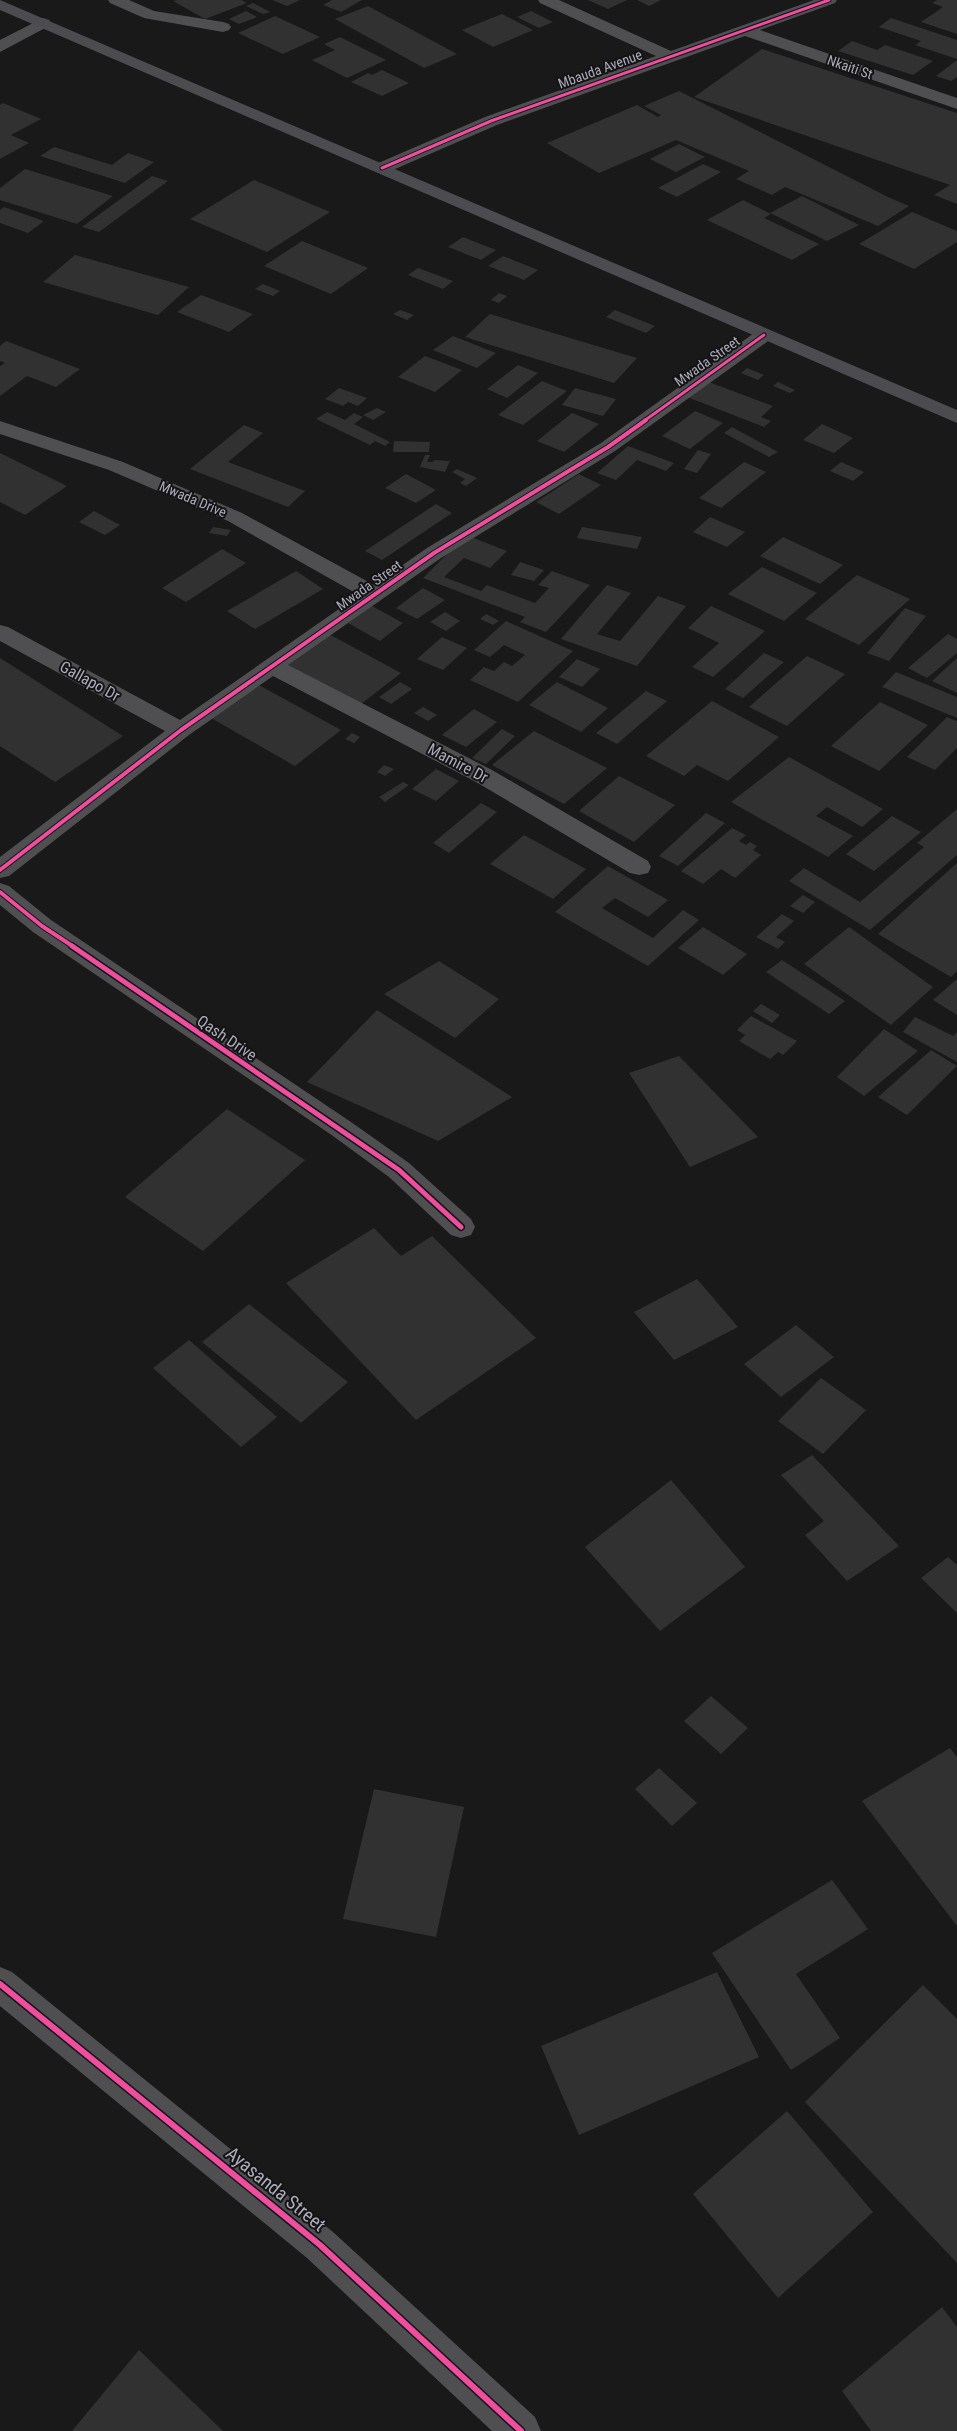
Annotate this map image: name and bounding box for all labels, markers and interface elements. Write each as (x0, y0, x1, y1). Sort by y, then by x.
street label: Mbauda Avenue (556, 46, 645, 92)
street label: Nkaiti St (825, 52, 875, 82)
street label: Mwada Street (671, 333, 743, 389)
street label: Mwada Drive (157, 478, 229, 520)
street label: Mwada Street (333, 557, 405, 613)
street label: Gallapo Dr (57, 657, 123, 705)
street label: Mamire Dr (425, 739, 491, 787)
street label: Qash Drive (194, 1011, 260, 1065)
street label: Ayasanda Street (221, 2142, 331, 2236)

